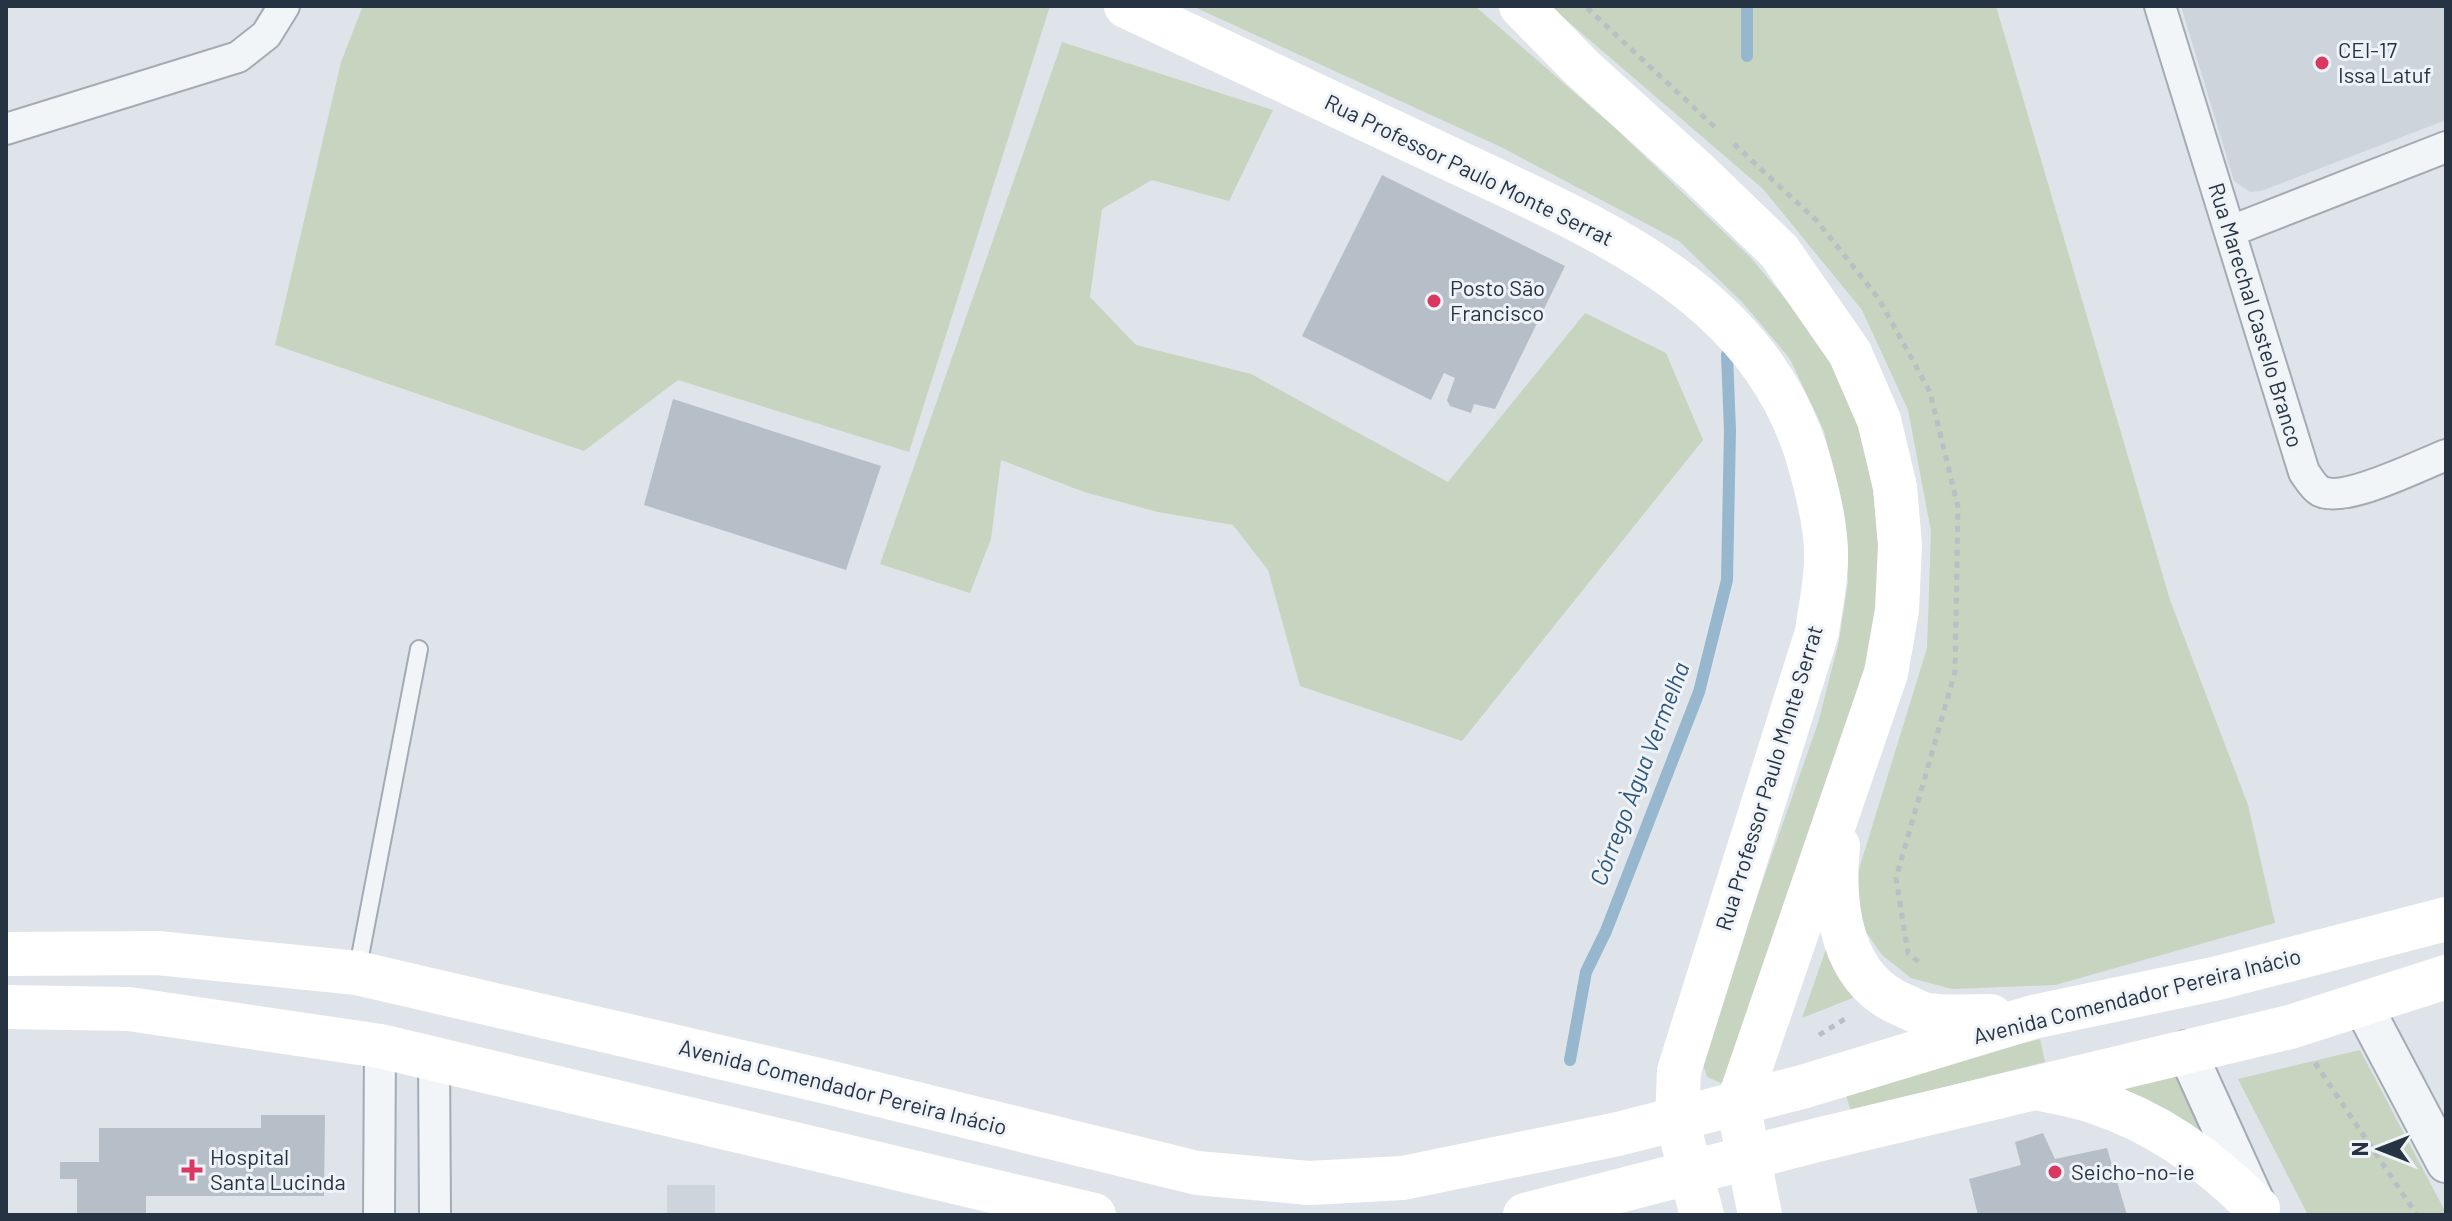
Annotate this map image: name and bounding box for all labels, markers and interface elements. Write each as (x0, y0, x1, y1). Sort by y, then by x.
place label: CEI-17 Issa Latuf (2338, 36, 2431, 87)
marker: CEI-17 Issa Latuf (2313, 54, 2331, 72)
street label: Rua Professor Paulo Monte Serrat (1321, 88, 1618, 250)
street label: Rua Marechal Castelo Branco (2204, 179, 2310, 450)
place label: Posto São Francisco (1450, 274, 1545, 325)
marker: Posto São Francisco (1425, 292, 1443, 310)
street label: Rua Professor Paulo Monte Serrat (1709, 622, 1827, 933)
water label: Córrego Àgua Vermelha (1583, 658, 1695, 889)
street label: Avenida Comendador Pereira Inácio (1970, 942, 2303, 1048)
street label: Avenida Comendador Pereira Inácio (677, 1033, 1010, 1139)
north arrow (2340, 1109, 2420, 1189)
text: N (2346, 1142, 2372, 1156)
place label: Hospital Santa Lucinda (210, 1143, 346, 1194)
place label: Seicho-no-ie (2071, 1158, 2195, 1184)
marker: Hospital Santa Lucinda (181, 1159, 203, 1181)
marker: Seicho-no-ie (2046, 1163, 2064, 1181)

